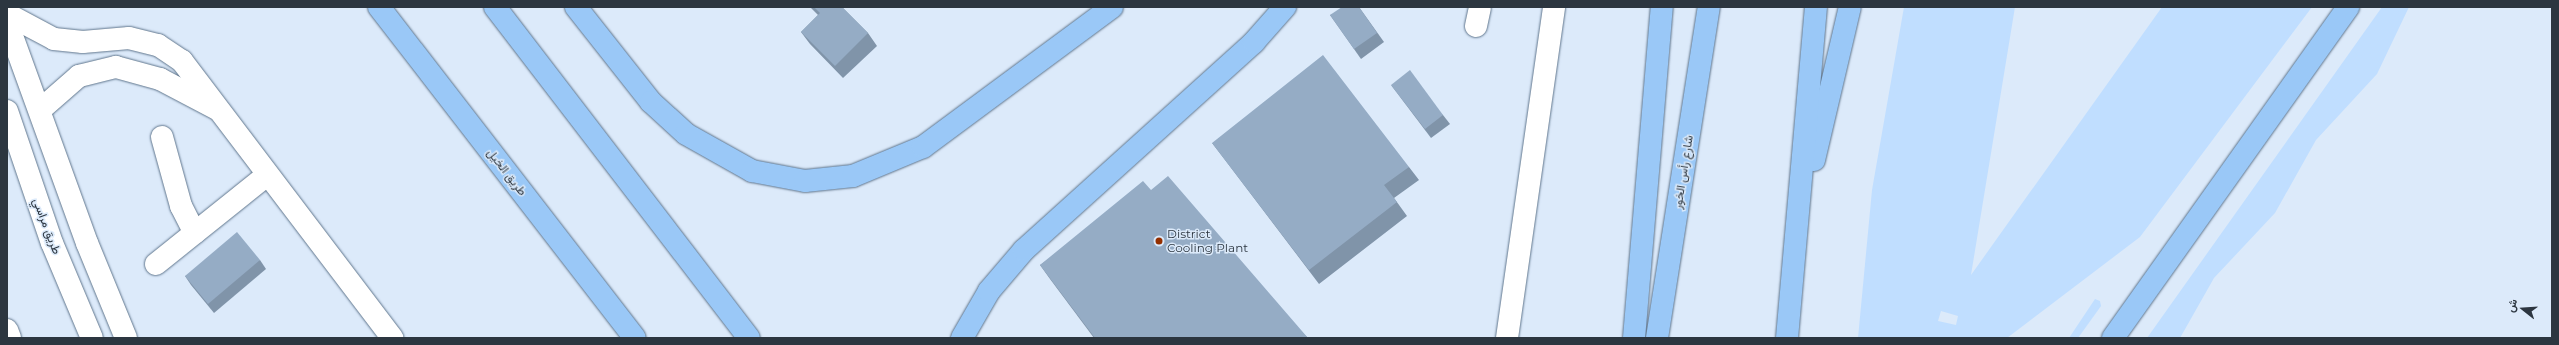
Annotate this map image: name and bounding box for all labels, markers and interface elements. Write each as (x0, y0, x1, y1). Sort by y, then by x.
street label: شارع رأس الخور (1670, 134, 1696, 210)
street label: طريق الخيل (484, 146, 530, 198)
street label: طريق مراسي (30, 196, 64, 256)
place label: District Cooling Plant (1167, 227, 1248, 255)
marker: District Cooling Plant (1154, 236, 1164, 246)
north arrow (2503, 289, 2543, 329)
text: ش (2503, 297, 2520, 314)

